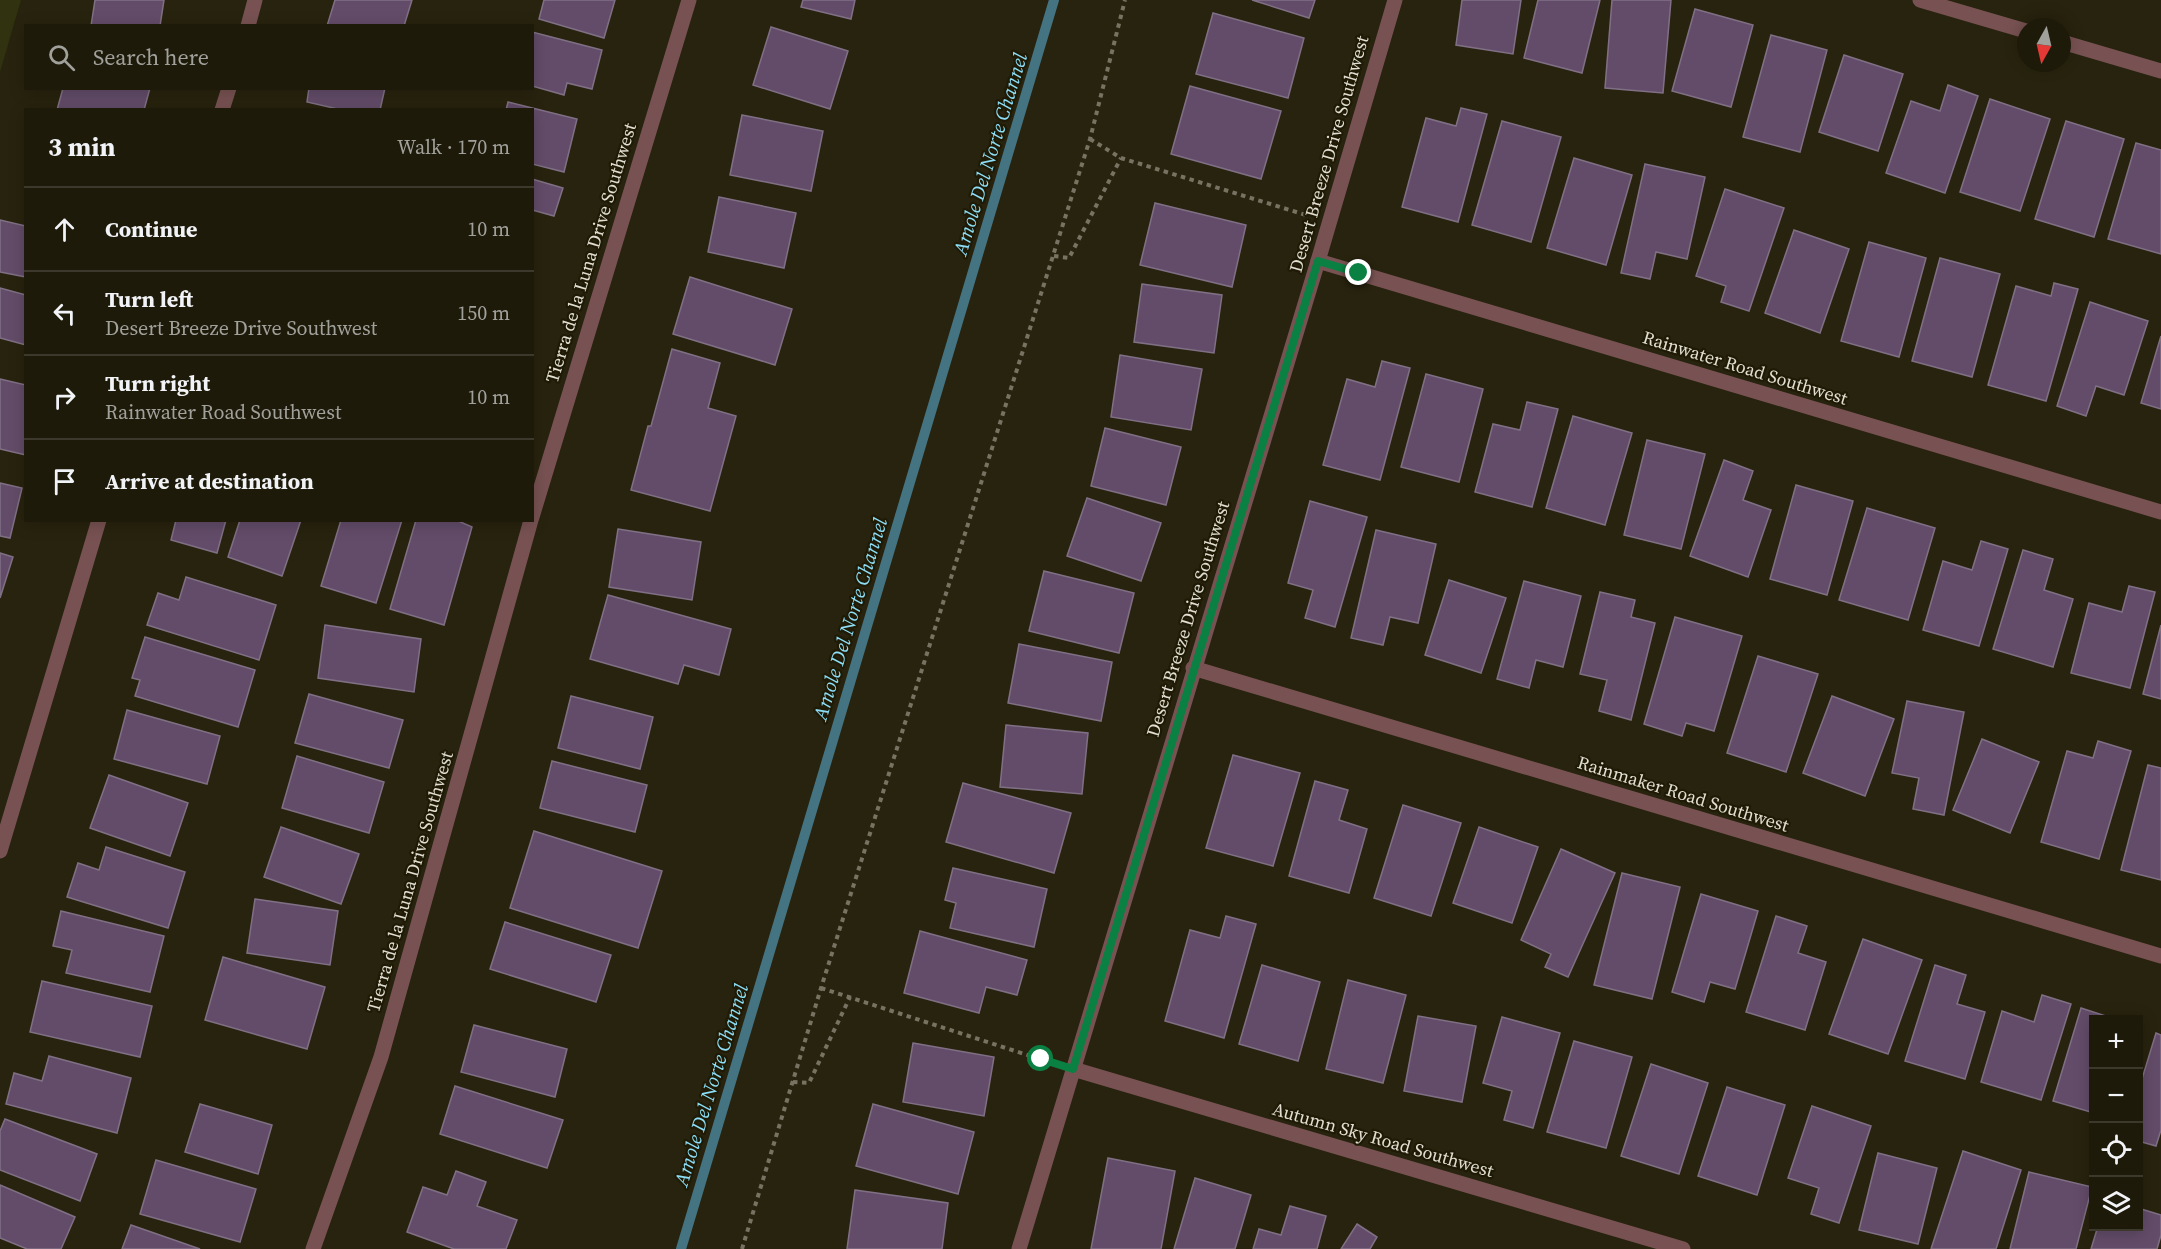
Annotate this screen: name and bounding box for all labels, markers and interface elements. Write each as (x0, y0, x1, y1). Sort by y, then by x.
north arrow (2017, 18, 2071, 72)
search box (24, 24, 534, 90)
street label: Desert Breeze Drive Southwest (1283, 33, 1374, 275)
icon: search (45, 41, 78, 74)
text: Search here (93, 42, 209, 72)
water label: Amole Del Norte Channel (946, 49, 1034, 259)
street label: Tierra de la Luna Drive Southwest (539, 120, 642, 386)
text: 3 min (48, 129, 115, 165)
text: Walk · 170 m (397, 133, 510, 161)
icon: ahead (48, 213, 81, 246)
text: Continue (105, 214, 198, 244)
text: 10 m (467, 215, 510, 243)
route end (1345, 259, 1371, 285)
text: Turn left (105, 284, 193, 314)
icon: left (48, 297, 81, 330)
text: 150 m (457, 299, 510, 327)
text: Desert Breeze Drive Southwest (105, 314, 377, 342)
street label: Rainwater Road Southwest (1640, 324, 1851, 411)
text: Turn right (105, 368, 210, 398)
icon: right (48, 381, 81, 414)
text: 10 m (467, 383, 510, 411)
text: Rainwater Road Southwest (105, 398, 341, 426)
icon: arrive (48, 465, 81, 498)
text: Arrive at destination (105, 466, 314, 496)
street label: Desert Breeze Drive Southwest (1140, 498, 1235, 740)
water label: Amole Del Norte Channel (806, 514, 894, 724)
street label: Tierra de la Luna Drive Southwest (360, 748, 459, 1015)
street label: Rainmaker Road Southwest (1574, 749, 1792, 838)
water label: Amole Del Norte Channel (667, 980, 755, 1190)
map controls (2089, 1015, 2143, 1231)
button: + (2089, 1015, 2143, 1069)
route start (1027, 1045, 1053, 1071)
button: − (2089, 1069, 2143, 1123)
street label: Autumn Sky Road Southwest (1270, 1096, 1497, 1183)
button: locate (2089, 1123, 2143, 1177)
button: layers (2089, 1177, 2143, 1231)

